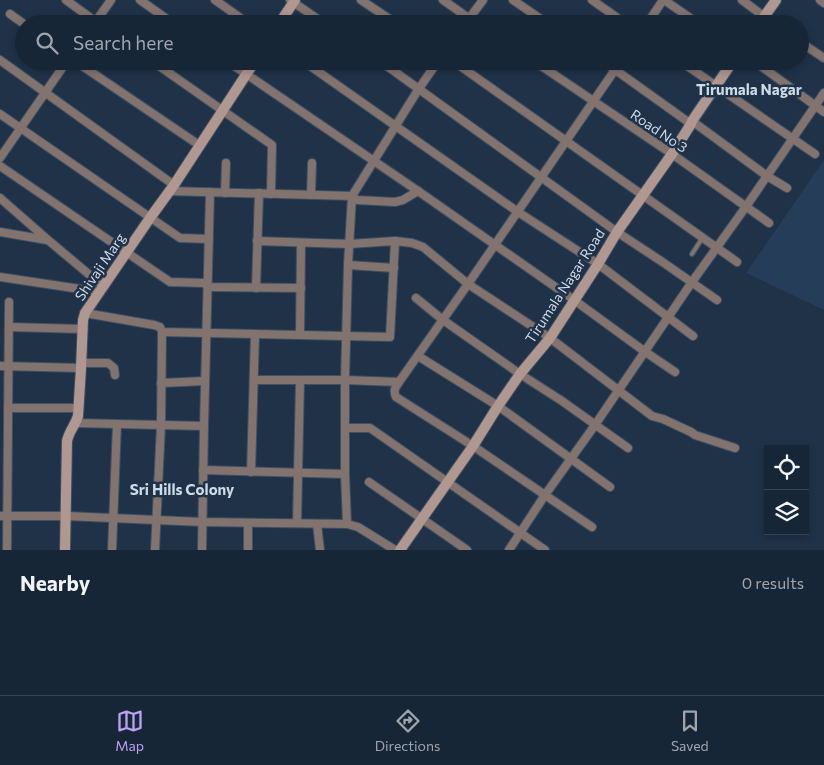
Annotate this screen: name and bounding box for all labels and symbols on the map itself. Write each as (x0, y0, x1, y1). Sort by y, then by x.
district label: Tirumala Nagar (696, 80, 802, 98)
street label: Road No 3 (628, 105, 691, 156)
street label: Tirumala Nagar Road (521, 225, 608, 346)
street label: Shivaji Marg (71, 229, 129, 304)
district label: Sri Hills Colony (130, 480, 235, 498)

